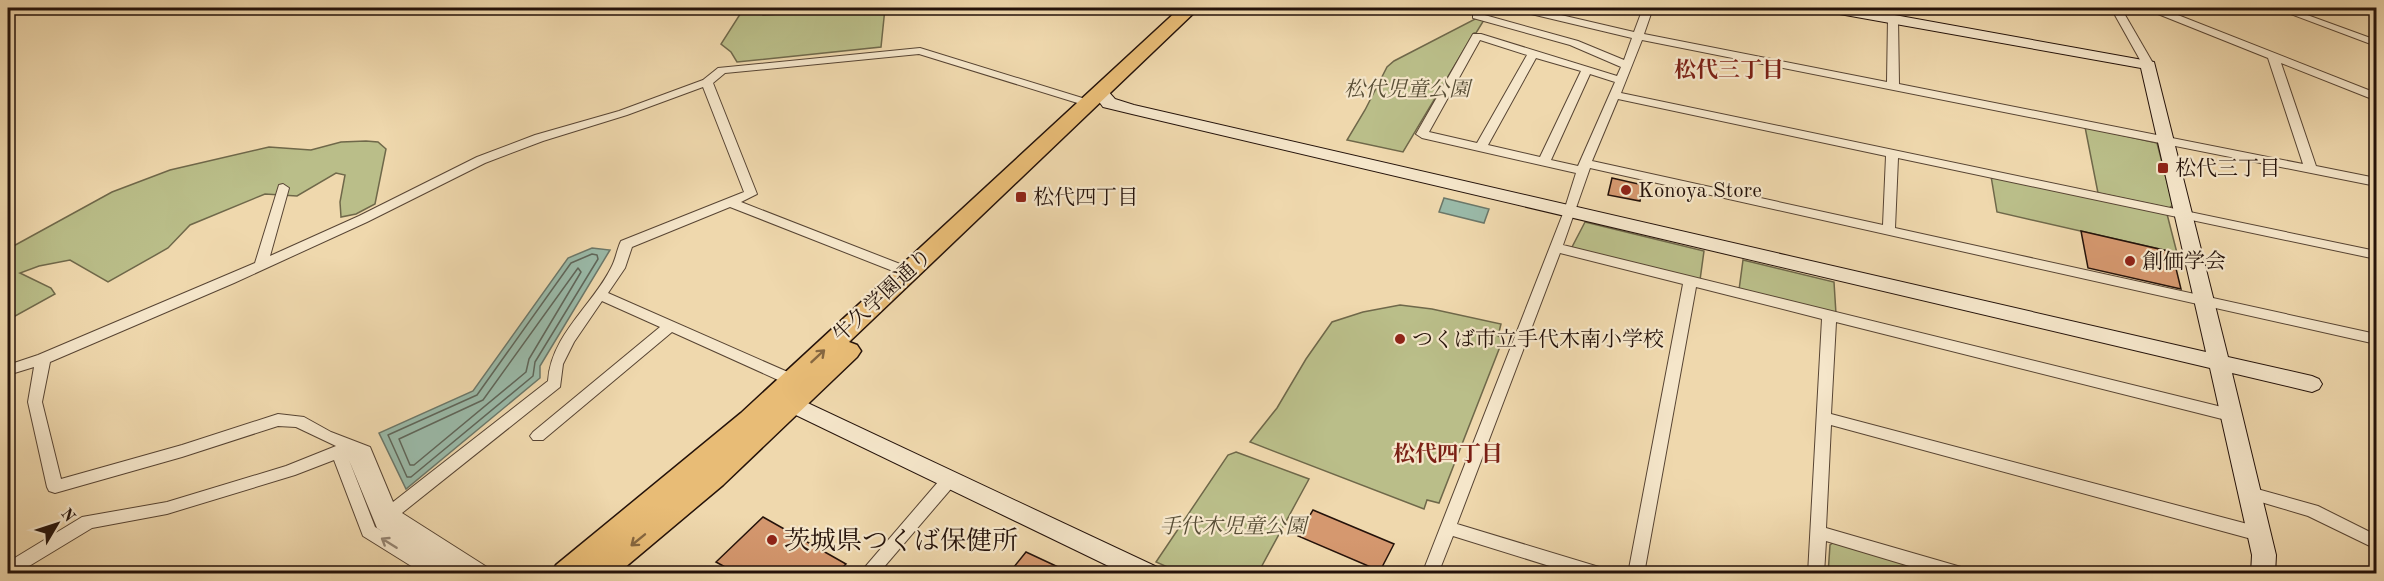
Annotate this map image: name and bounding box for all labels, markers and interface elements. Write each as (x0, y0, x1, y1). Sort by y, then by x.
district label: 松代三丁目 (1674, 58, 1784, 82)
park label: 松代児童公園 (1344, 78, 1473, 101)
place label: 松代三丁目 (2175, 157, 2280, 180)
marker: 松代三丁目 (2156, 161, 2170, 175)
place label: Konoya Store (1638, 181, 1762, 202)
marker: Konoya Store (1619, 183, 1633, 197)
place label: 松代四丁目 (1033, 186, 1138, 209)
marker: 松代四丁目 (1014, 190, 1028, 204)
street label: 牛久学園通り (828, 244, 936, 347)
place label: 創価学会 (2142, 250, 2226, 273)
marker: 創価学会 (2123, 254, 2137, 268)
place label: つくば市立手代木南小学校 (1412, 328, 1664, 351)
marker: つくば市立手代木南小学校 (1393, 332, 1407, 346)
one-way arrow (811, 348, 826, 363)
district label: 松代四丁目 (1393, 442, 1503, 466)
north arrow (27, 494, 87, 554)
text: N (57, 506, 78, 526)
park label: 手代木児童公園 (1160, 515, 1309, 538)
place label: 茨城県つくば保健所 (784, 527, 1018, 555)
one-way arrow (630, 533, 646, 546)
marker: 茨城県つくば保健所 (765, 533, 779, 547)
one-way arrow (381, 536, 398, 548)

